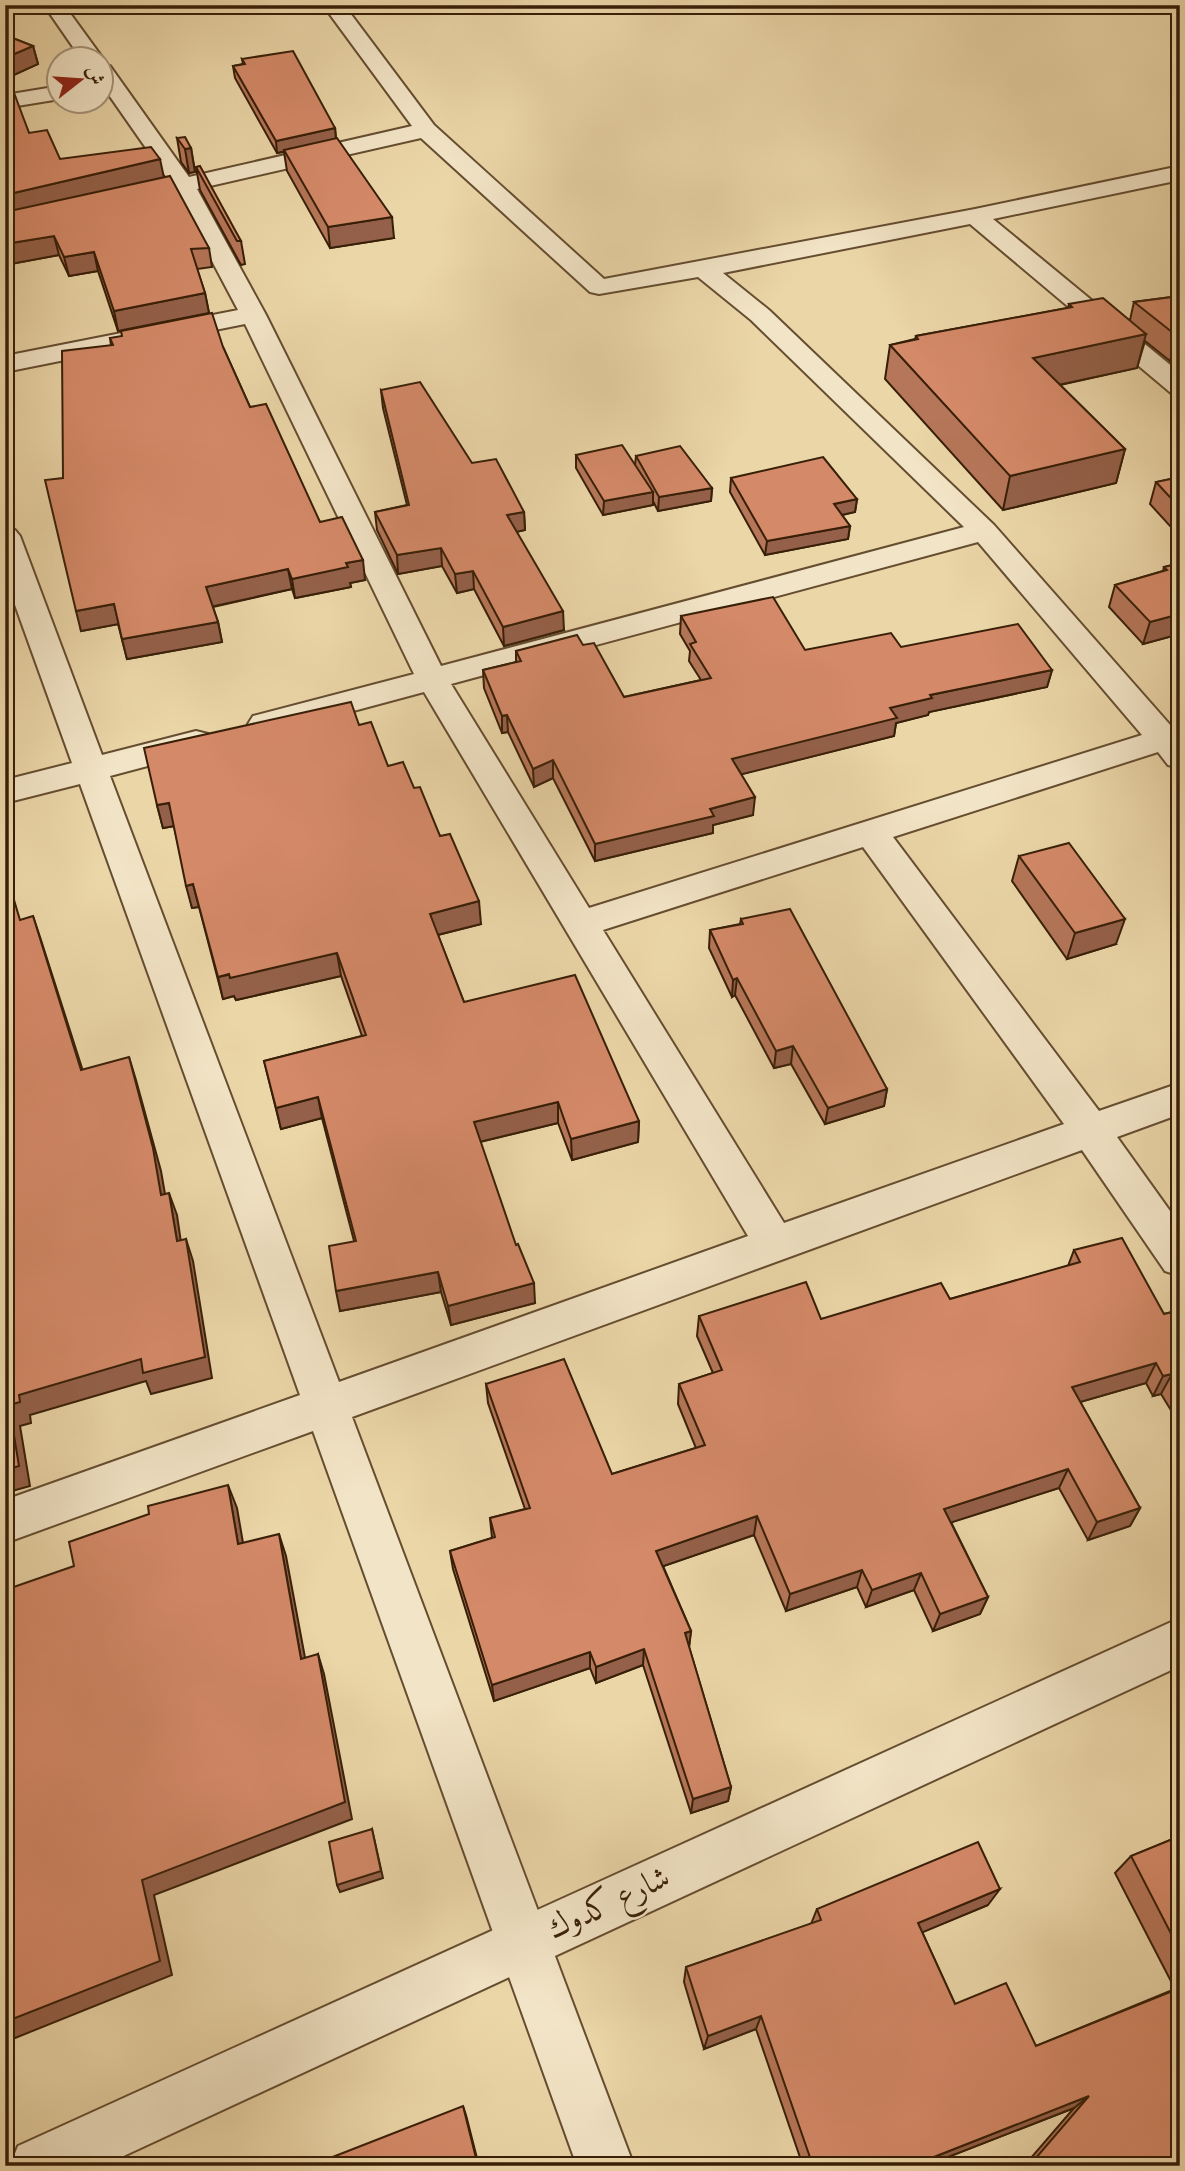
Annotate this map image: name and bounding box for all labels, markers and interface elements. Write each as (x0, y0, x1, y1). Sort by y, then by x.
north arrow (46, 46, 116, 116)
text: ش (80, 63, 109, 88)
street label: شارع كدوك (541, 1857, 679, 1954)

